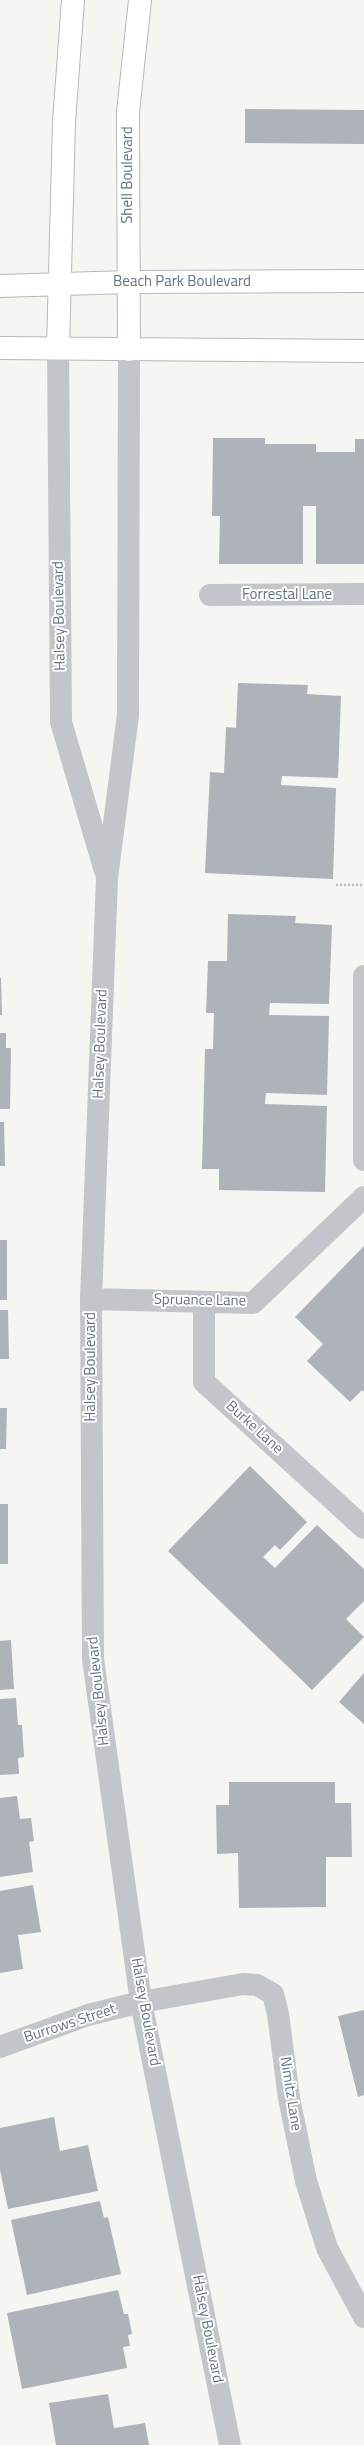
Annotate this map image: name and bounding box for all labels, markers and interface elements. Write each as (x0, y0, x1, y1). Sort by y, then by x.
street label: Shell Boulevard (119, 126, 137, 224)
street label: Beach Park Boulevard (113, 273, 251, 291)
street label: Halsey Boulevard (50, 561, 70, 671)
street label: Forrestal Lane (242, 586, 332, 604)
street label: Halsey Boulevard (90, 989, 112, 1099)
street label: Spruance Lane (154, 1291, 246, 1311)
street label: Halsey Boulevard (82, 1312, 100, 1422)
street label: Burke Lane (222, 1398, 286, 1458)
street label: Halsey Boulevard (84, 1636, 114, 1746)
street label: Halsey Boulevard (127, 1956, 163, 2068)
street label: Burrows Street (22, 2001, 118, 2047)
street label: Nimitz Lane (275, 2056, 305, 2132)
street label: Halsey Boulevard (188, 2273, 226, 2385)

